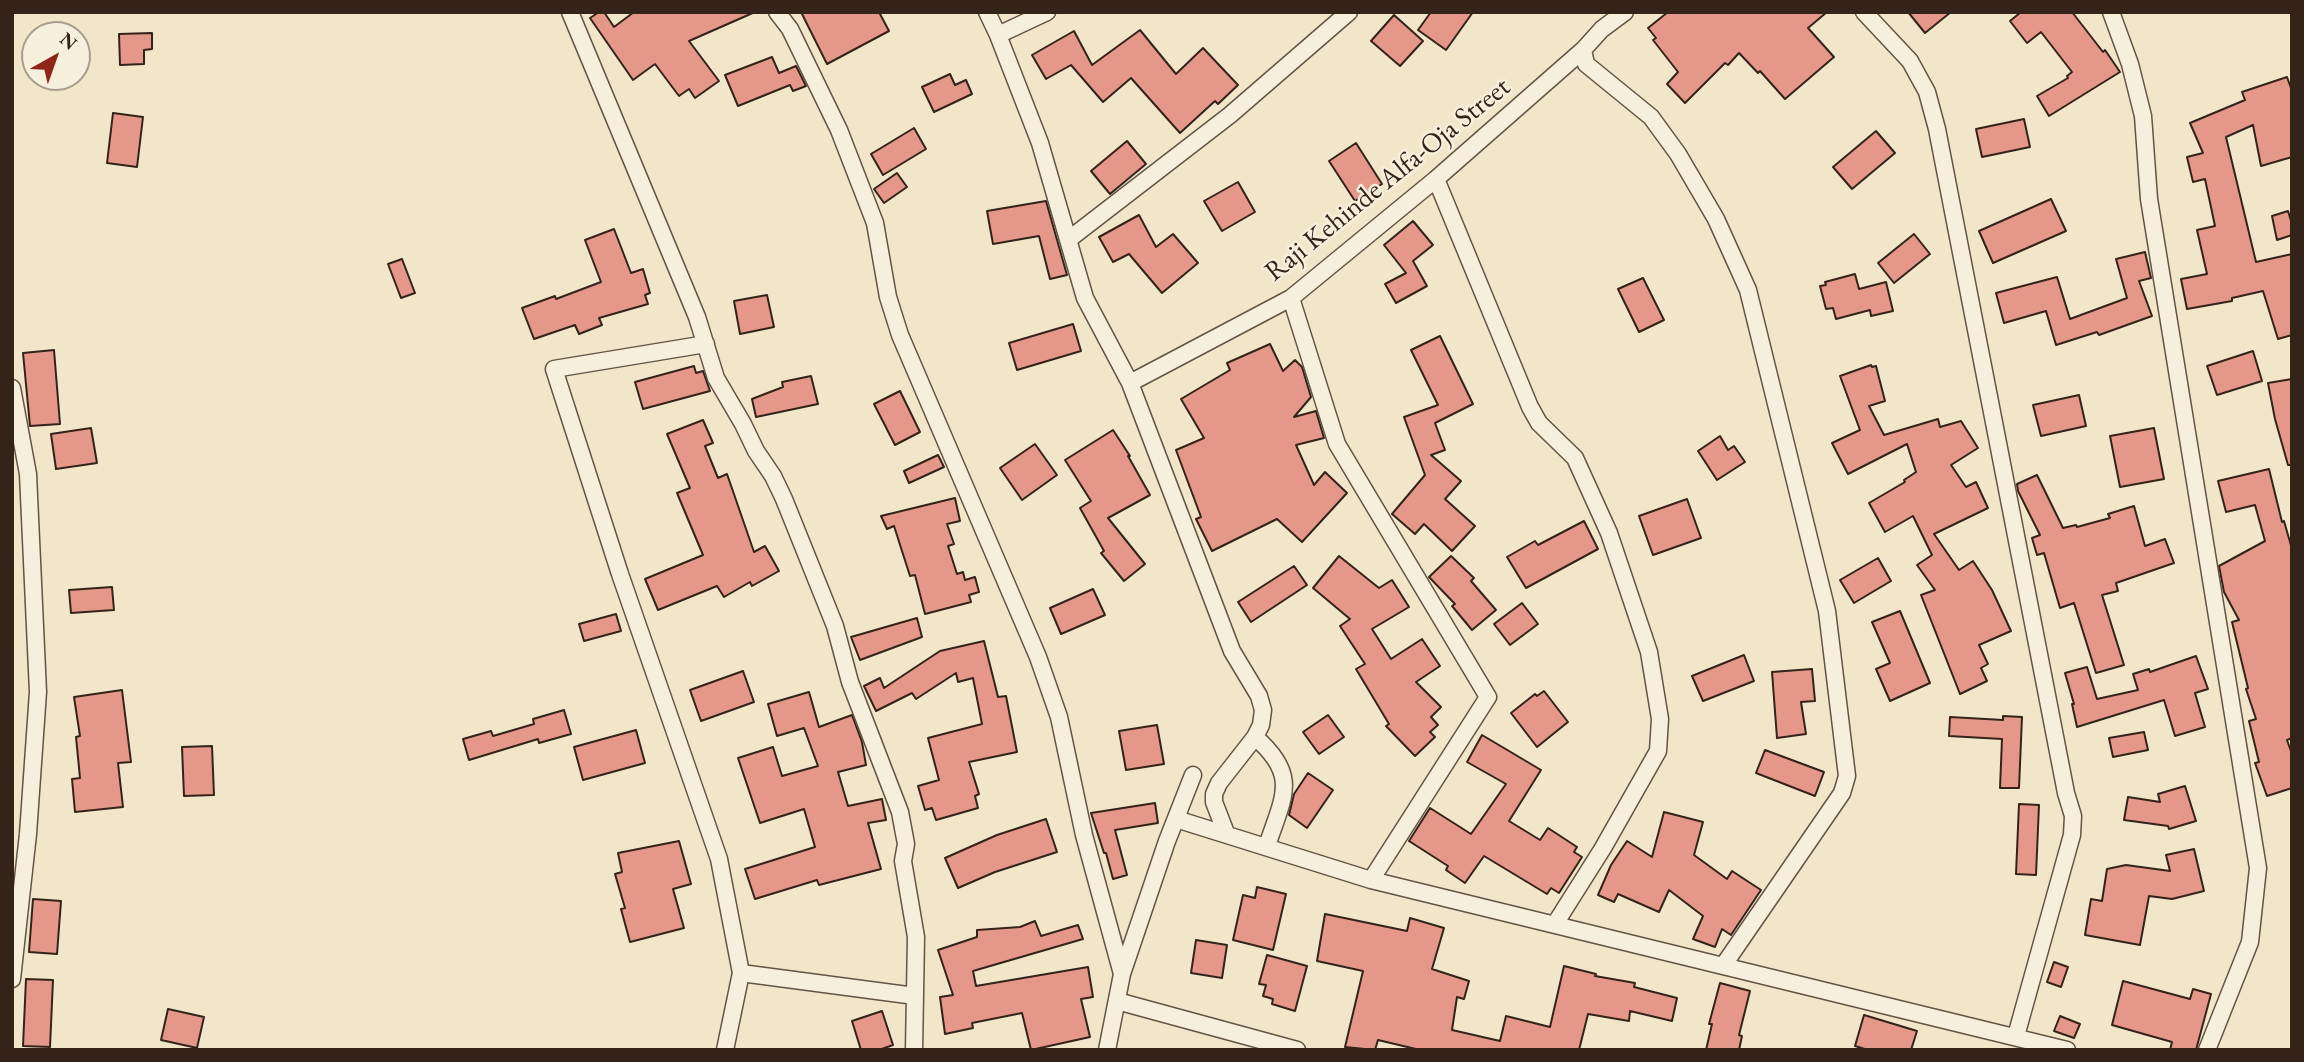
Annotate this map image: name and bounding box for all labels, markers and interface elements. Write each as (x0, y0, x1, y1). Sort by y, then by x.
north arrow (21, 21, 91, 91)
text: N (55, 27, 82, 56)
street label: Raji Kehinde Alfa-Oja Street (1259, 71, 1517, 289)

